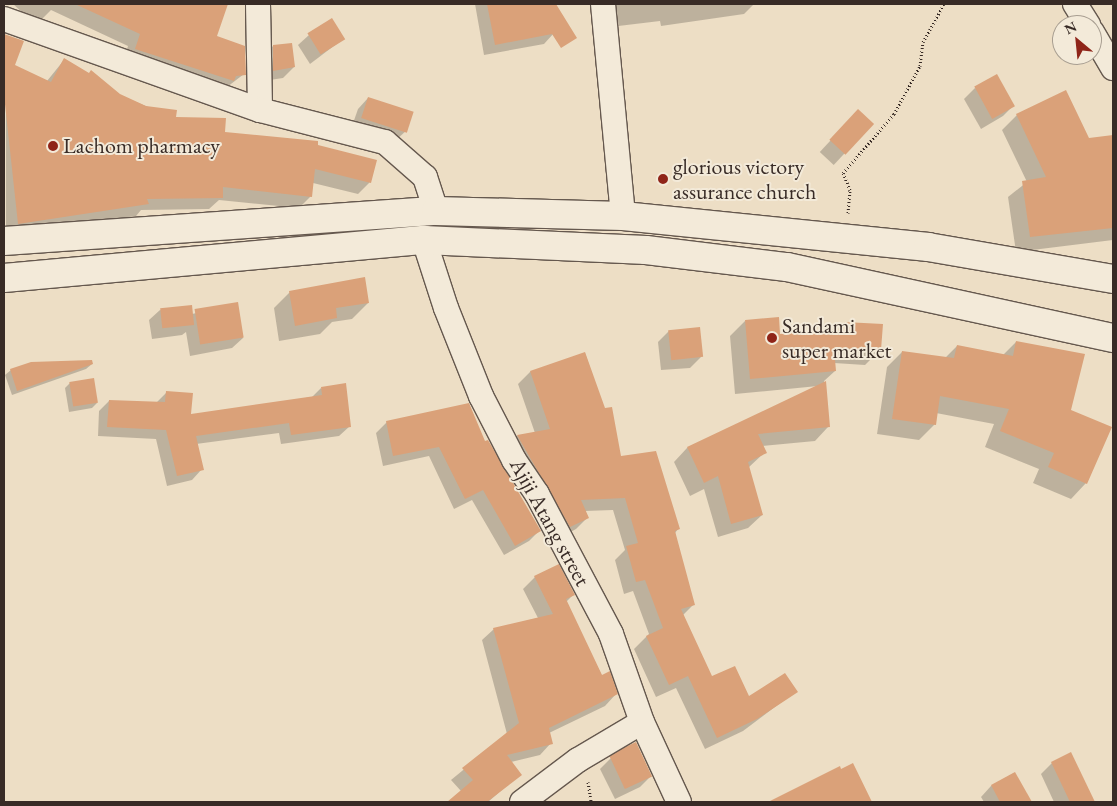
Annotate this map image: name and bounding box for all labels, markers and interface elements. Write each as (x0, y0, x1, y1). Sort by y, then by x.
north arrow (1052, 15, 1102, 65)
text: N (1061, 17, 1080, 38)
place label: Lachom pharmacy (63, 133, 220, 159)
marker: Lachom pharmacy (47, 140, 59, 152)
place label: glorious victory assurance church (673, 153, 816, 205)
marker: glorious victory assurance church (657, 173, 669, 185)
place label: Sandami super market (782, 312, 891, 364)
marker: Sandami super market (766, 332, 778, 344)
street label: Ajiji Atang street (504, 453, 596, 591)

